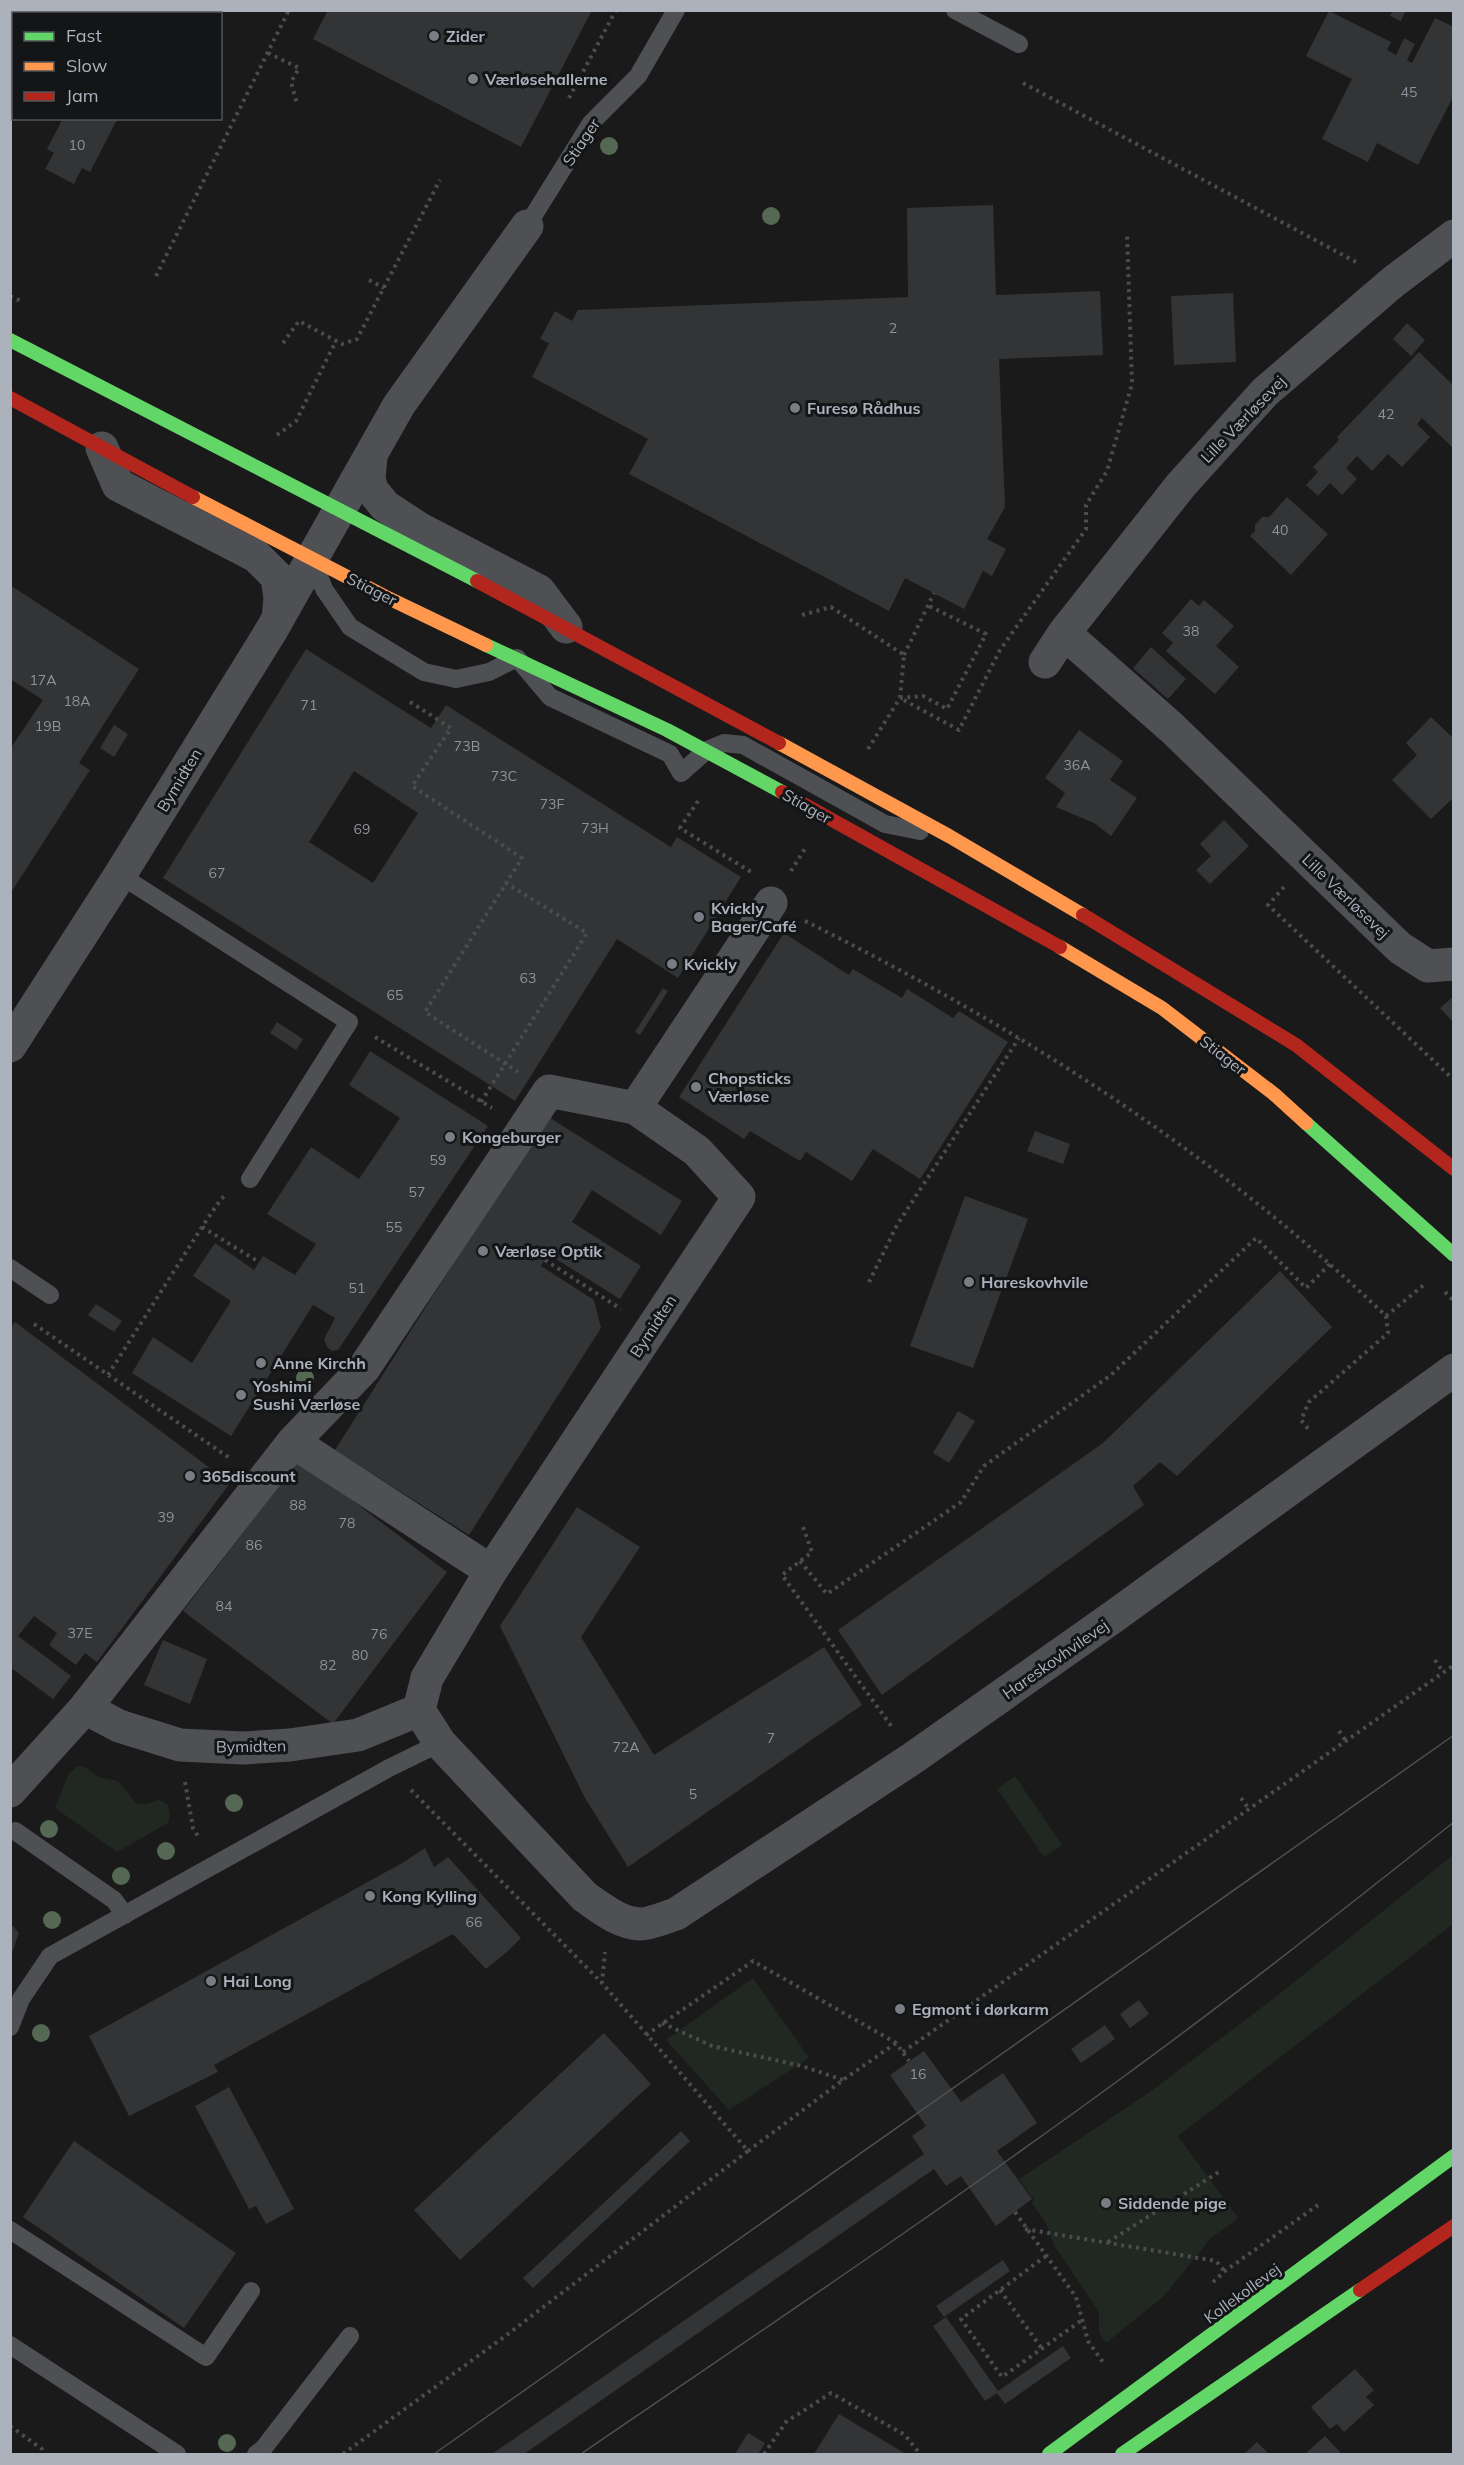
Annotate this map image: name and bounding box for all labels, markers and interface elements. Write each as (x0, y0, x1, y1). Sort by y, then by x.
legend (12, 12, 222, 120)
text: Fast (66, 24, 102, 47)
place label: Zider (446, 26, 486, 46)
marker: Zider (427, 29, 441, 43)
text: Slow (66, 54, 108, 77)
place label: Værløsehallerne (484, 69, 608, 89)
marker: Værløsehallerne (466, 72, 480, 86)
house number: 45 (1401, 83, 1417, 101)
text: Jam (66, 84, 99, 107)
street label: Stiager (558, 114, 604, 170)
house number: 10 (69, 136, 85, 154)
house number: 2 (889, 319, 897, 337)
street label: Lille Værløsevej (1196, 371, 1290, 467)
place label: Furesø Rådhus (807, 398, 921, 418)
marker: Furesø Rådhus (788, 401, 802, 415)
house number: 42 (1378, 405, 1394, 423)
house number: 40 (1272, 521, 1288, 539)
street label: Stiager (344, 568, 400, 610)
house number: 38 (1183, 622, 1199, 640)
house number: 17A (29, 671, 57, 689)
house number: 18A (63, 692, 91, 710)
house number: 71 (301, 696, 317, 714)
house number: 19B (35, 717, 61, 735)
house number: 73B (454, 737, 480, 755)
street label: Bymidten (152, 745, 206, 815)
house number: 36A (1063, 756, 1091, 774)
house number: 73C (491, 767, 517, 785)
street label: Stiager (779, 784, 835, 828)
house number: 73F (540, 795, 564, 813)
house number: 73H (581, 819, 609, 837)
house number: 69 (354, 820, 370, 838)
street label: Lille Værløsevej (1298, 849, 1394, 943)
house number: 67 (209, 864, 225, 882)
place label: Kvickly Bager/Café (711, 898, 797, 936)
marker: Kvickly Bager/Café (692, 910, 706, 924)
place label: Kvickly (684, 954, 737, 974)
marker: Kvickly (665, 957, 679, 971)
house number: 63 (520, 969, 536, 987)
house number: 65 (387, 986, 403, 1004)
street label: Stiager (1196, 1031, 1250, 1079)
place label: Chopsticks Værløse (707, 1068, 791, 1106)
marker: Chopsticks Værløse (689, 1080, 703, 1094)
place label: Kongeburger (462, 1127, 562, 1147)
marker: Kongeburger (443, 1130, 457, 1144)
house number: 59 (430, 1151, 446, 1169)
house number: 57 (409, 1183, 425, 1201)
house number: 55 (386, 1218, 402, 1236)
place label: Værløse Optik (494, 1241, 603, 1261)
marker: Værløse Optik (476, 1244, 490, 1258)
place label: Hareskovhvile (981, 1272, 1089, 1292)
marker: Hareskovhvile (962, 1275, 976, 1289)
house number: 51 (349, 1279, 365, 1297)
street label: Bymidten (625, 1291, 681, 1361)
place label: Anne Kirchh (273, 1353, 366, 1373)
marker: Anne Kirchh (254, 1356, 268, 1370)
place label: Yoshimi Sushi Værløse (252, 1376, 361, 1414)
marker: Yoshimi Sushi Værløse (234, 1388, 248, 1402)
place label: 365discount (202, 1466, 296, 1486)
marker: 365discount (183, 1469, 197, 1483)
house number: 88 (290, 1496, 306, 1514)
house number: 39 (158, 1508, 174, 1526)
house number: 78 (339, 1514, 355, 1532)
house number: 86 (246, 1536, 262, 1554)
house number: 84 (216, 1597, 233, 1615)
street label: Hareskovhvilevej (998, 1615, 1112, 1703)
house number: 37E (67, 1624, 93, 1642)
house number: 76 (371, 1625, 387, 1643)
house number: 80 (352, 1646, 368, 1664)
house number: 82 (320, 1656, 336, 1674)
house number: 7 (767, 1729, 775, 1747)
street label: Bymidten (216, 1735, 286, 1757)
house number: 72A (612, 1738, 640, 1756)
house number: 5 (689, 1785, 697, 1803)
place label: Kong Kylling (382, 1886, 477, 1906)
marker: Kong Kylling (363, 1889, 377, 1903)
house number: 66 (466, 1913, 482, 1931)
place label: Hai Long (223, 1971, 292, 1991)
marker: Hai Long (204, 1974, 218, 1988)
place label: Egmont i dørkarm (912, 1999, 1049, 2019)
marker: Egmont i dørkarm (893, 2002, 907, 2016)
house number: 16 (910, 2065, 926, 2083)
place label: Siddende pige (1118, 2193, 1227, 2213)
marker: Siddende pige (1099, 2196, 1113, 2210)
street label: Kollekollevej (1200, 2259, 1284, 2327)

